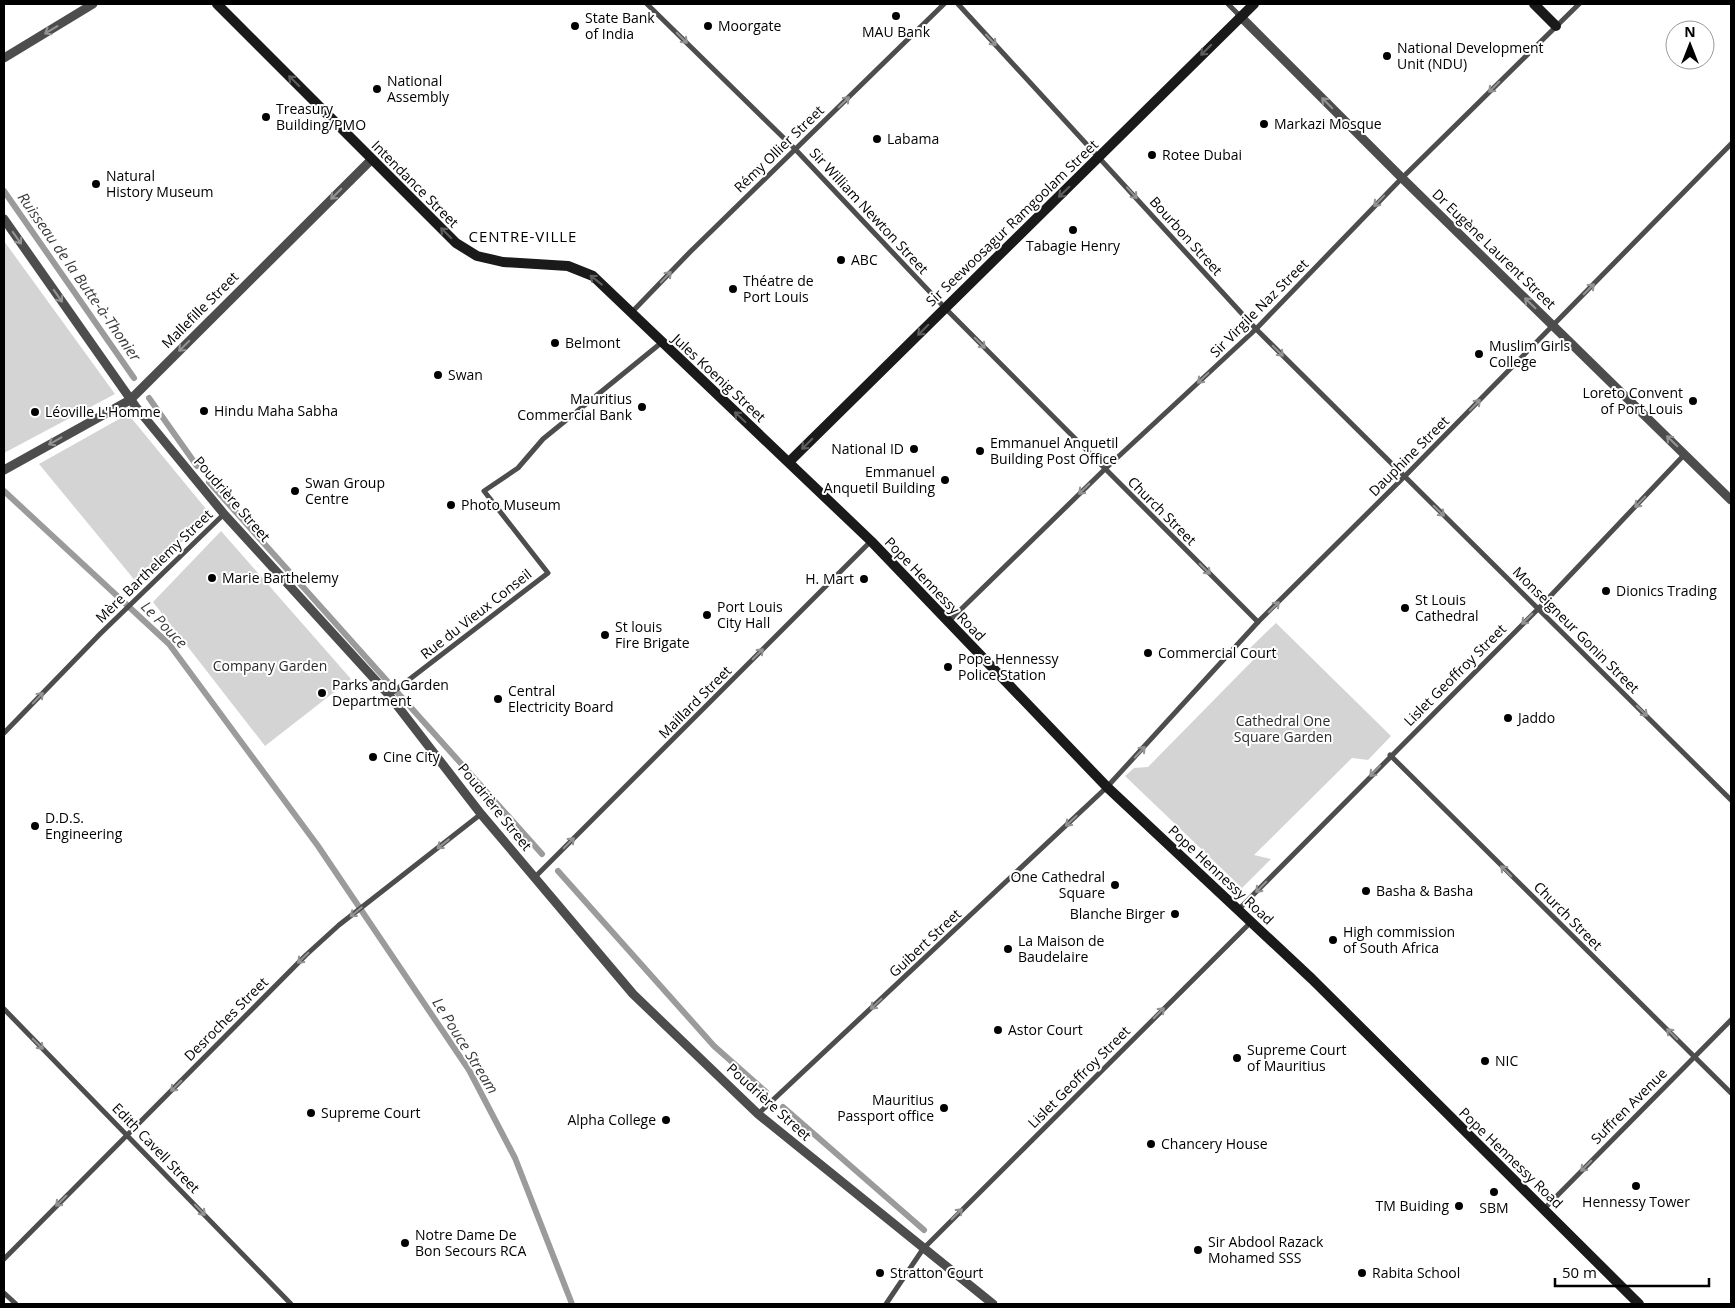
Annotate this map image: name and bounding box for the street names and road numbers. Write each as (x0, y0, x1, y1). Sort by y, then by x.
street label: Rémy Ollier Street (730, 101, 828, 196)
street label: Sir Seewoosagur Ramgoolam Street (921, 135, 1102, 310)
street label: Intendance Street (368, 136, 463, 231)
street label: Sir William Newton Street (806, 143, 933, 278)
street label: Dr Eugène Laurent Street (1428, 184, 1560, 313)
street label: Bourbon Street (1146, 192, 1227, 279)
street label: Sir Virgile Naz Street (1205, 254, 1312, 361)
street label: Mallefille Street (157, 267, 242, 352)
street label: Jules Koenig Street (667, 328, 770, 426)
street label: Dauphine Street (1364, 411, 1453, 500)
street label: Poudrière Street (190, 452, 275, 545)
street label: Church Street (1124, 472, 1201, 549)
street label: Mère Barthelemy Street (91, 505, 216, 627)
street label: Pope Hennessy Road (881, 533, 990, 645)
street label: Monseigneur Gonin Street (1509, 562, 1644, 697)
street label: Rue du Vieux Conseil (416, 564, 535, 663)
street label: Lislet Geoffroy Street (1399, 619, 1510, 730)
street label: Maillard Street (654, 661, 735, 742)
street label: Poudrière Street (454, 759, 537, 854)
street label: Pope Hennessy Road (1165, 821, 1278, 928)
street label: Church Street (1530, 877, 1607, 954)
street label: Guibert Street (884, 904, 965, 981)
street label: Desroches Street (180, 973, 272, 1065)
street label: Lislet Geoffroy Street (1023, 1021, 1134, 1132)
street label: Poudrière Street (723, 1059, 816, 1145)
street label: Suffren Avenue (1586, 1063, 1671, 1148)
street label: Edith Cavell Street (108, 1098, 204, 1197)
street label: Pope Hennessy Road (1455, 1103, 1567, 1212)

